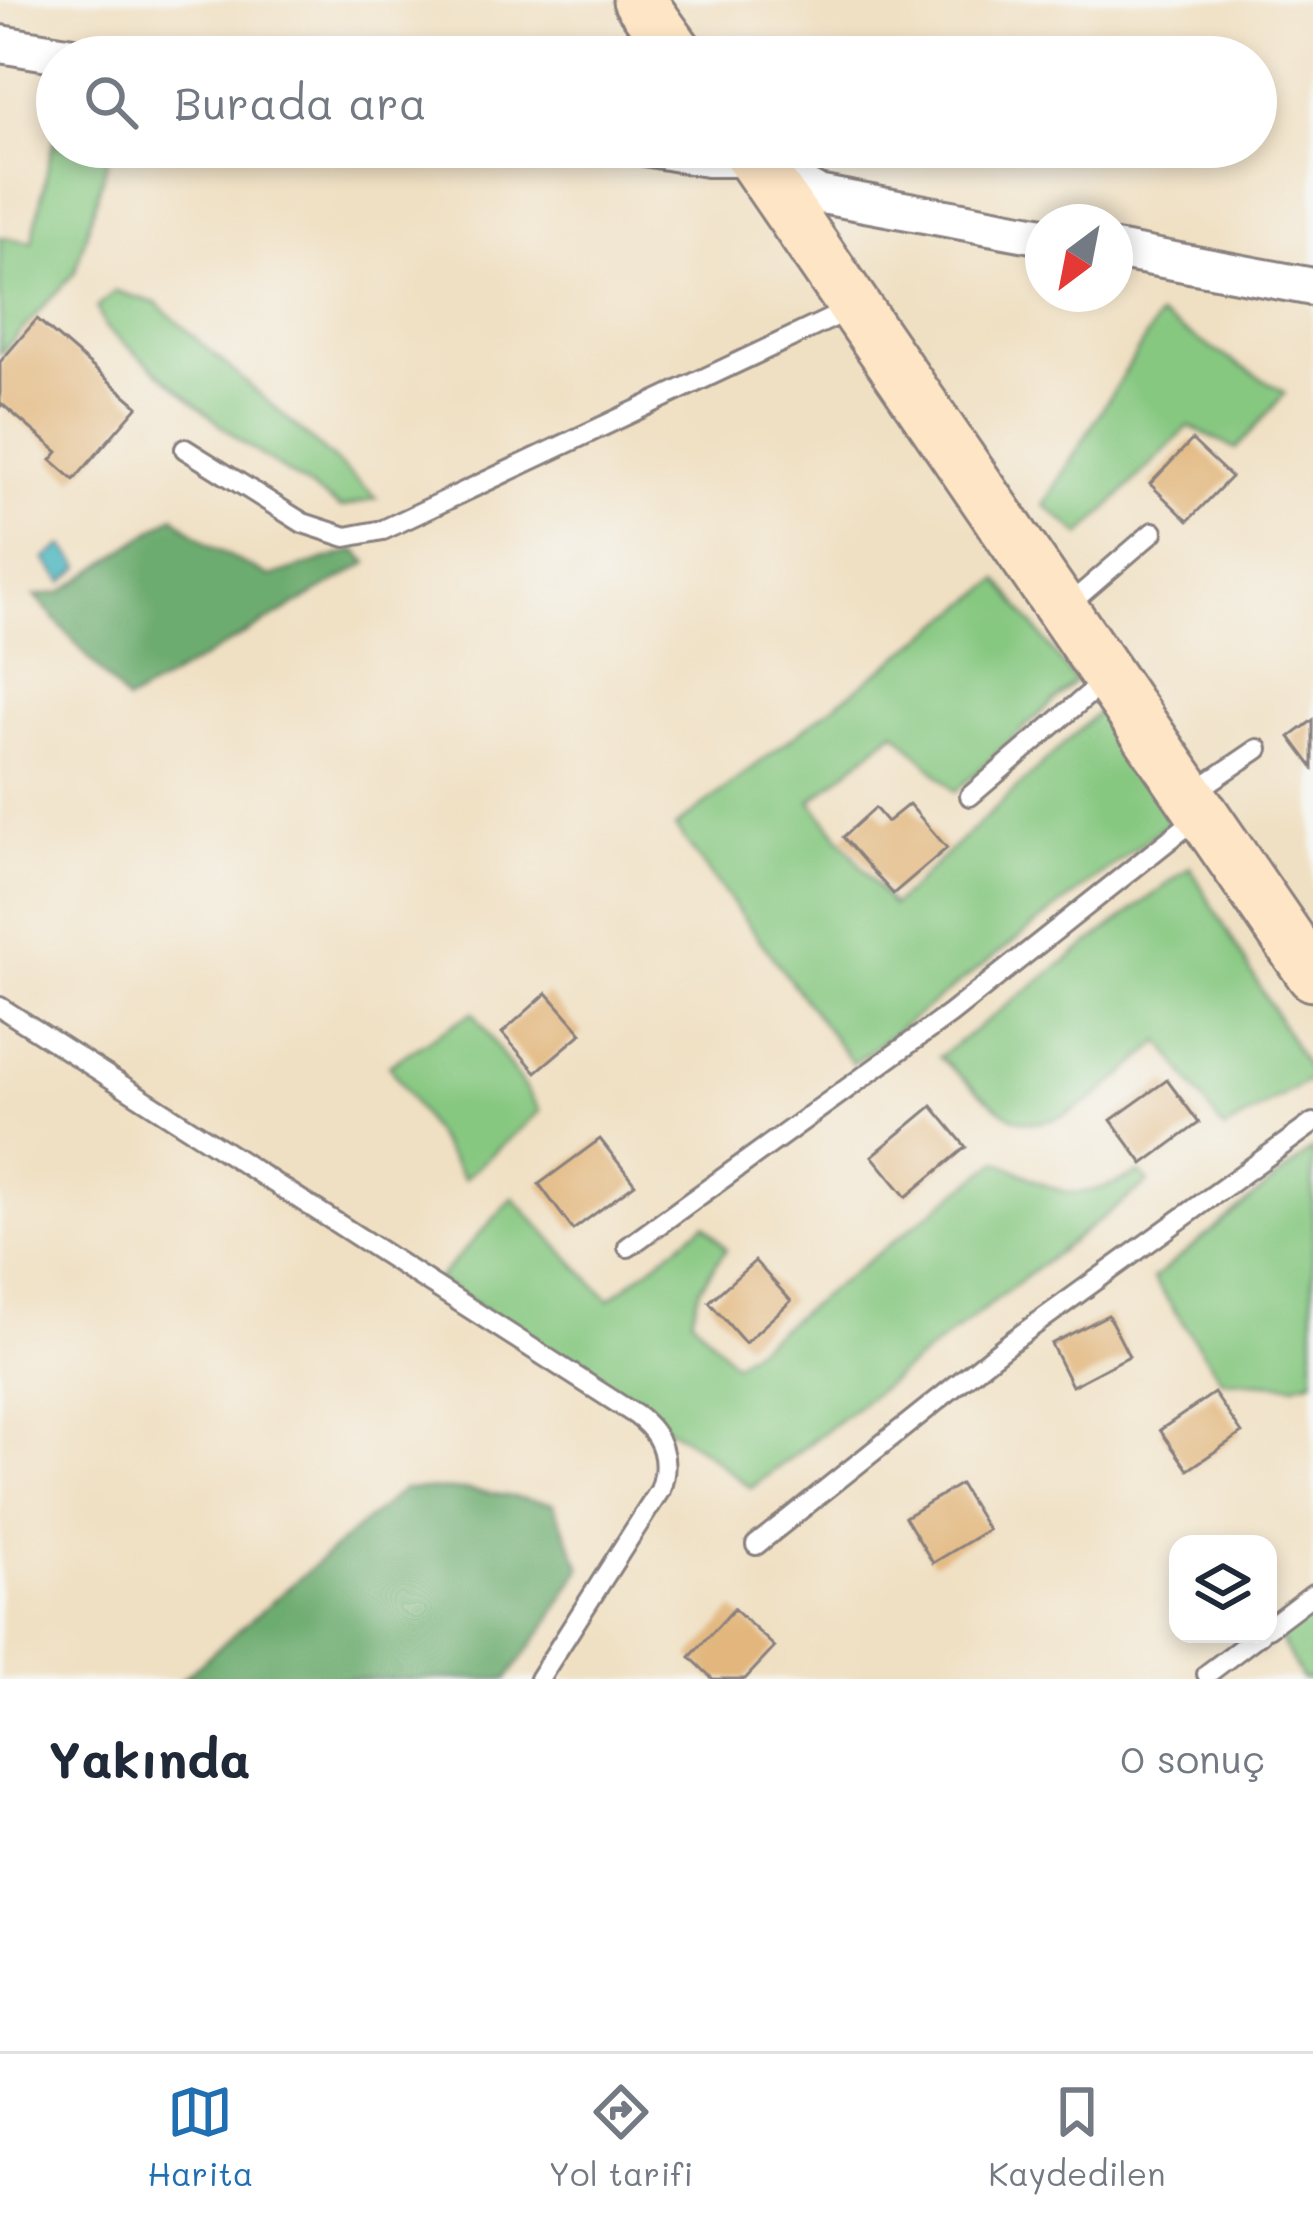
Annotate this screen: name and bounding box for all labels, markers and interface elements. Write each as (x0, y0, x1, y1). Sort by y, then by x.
search box (36, 36, 1277, 168)
icon: search (78, 69, 144, 135)
text: Burada ara (174, 73, 427, 131)
north arrow (1025, 204, 1133, 312)
map controls (1169, 1535, 1277, 1643)
button: layers (1169, 1535, 1277, 1643)
text: Yakında (48, 1724, 251, 1791)
text: 0 sonuç (1121, 1732, 1265, 1783)
tab: Harita (148, 2079, 253, 2194)
tab: Yol tarifi (548, 2079, 693, 2194)
tab: Kaydedilen (988, 2079, 1165, 2194)

